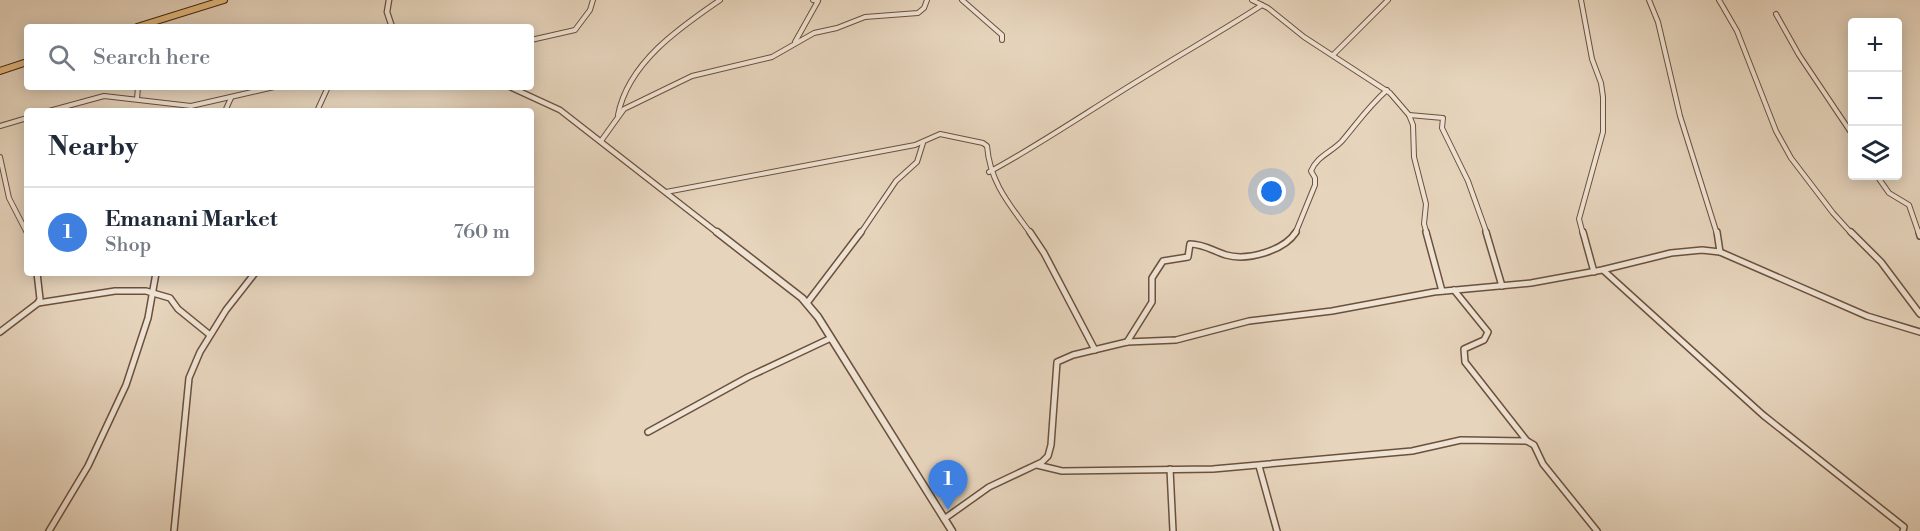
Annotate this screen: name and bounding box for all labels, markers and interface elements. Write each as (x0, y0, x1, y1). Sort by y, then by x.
map controls (1848, 18, 1902, 180)
button: + (1848, 18, 1902, 72)
search box (24, 24, 534, 90)
icon: search (45, 41, 78, 74)
text: Search here (93, 44, 210, 71)
button: − (1848, 72, 1902, 126)
button: layers (1848, 126, 1902, 180)
text: Nearby (48, 131, 138, 163)
your location (1257, 177, 1286, 206)
text: Emanani Market (105, 206, 278, 233)
text: 1 (63, 220, 72, 245)
text: 760 m (454, 220, 510, 245)
text: Shop (105, 233, 151, 258)
pin: 1 (928, 460, 968, 510)

